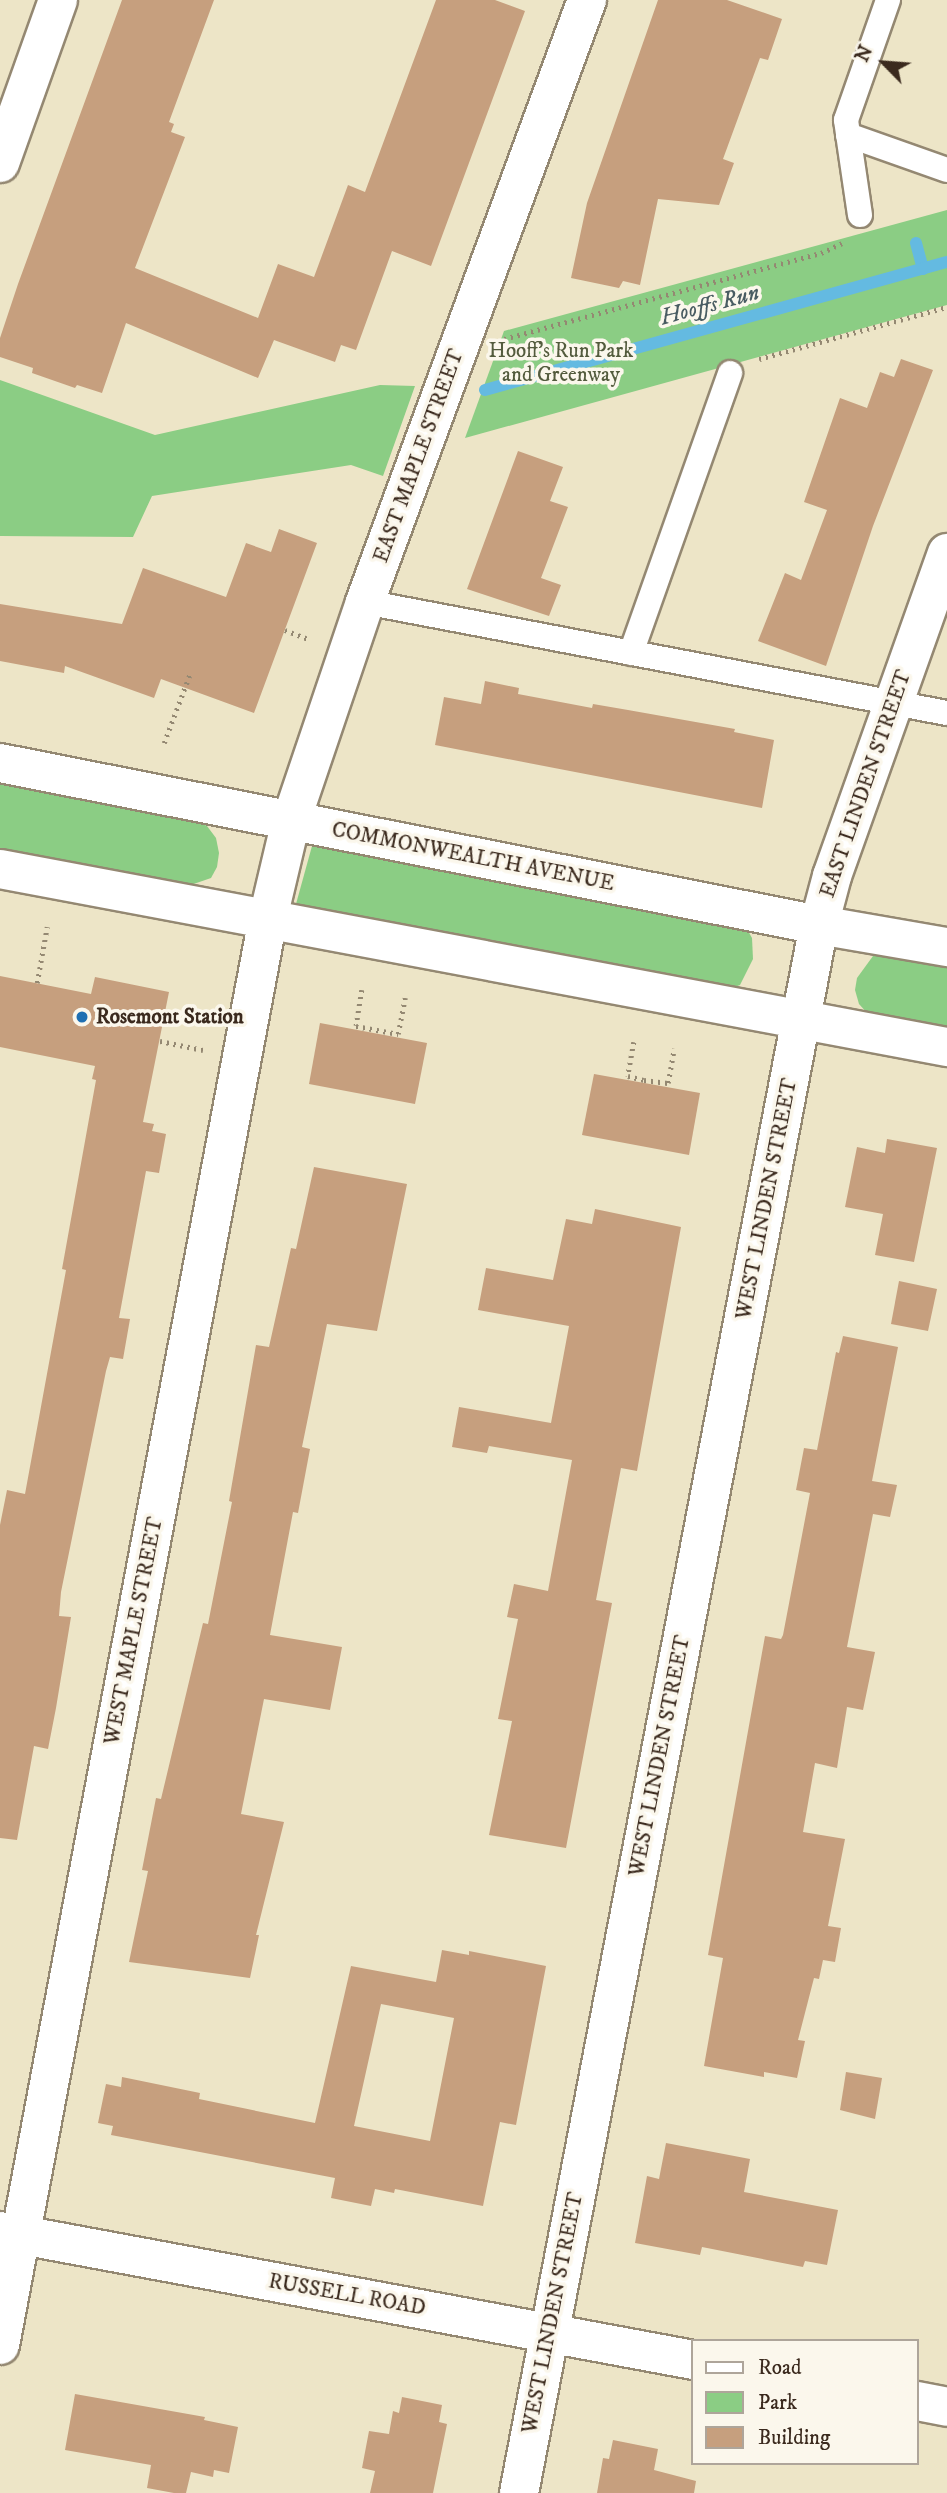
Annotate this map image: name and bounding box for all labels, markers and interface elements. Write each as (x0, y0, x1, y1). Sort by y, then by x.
north arrow (849, 28, 919, 98)
text: N (851, 42, 878, 66)
water label: Hooffs Run (657, 280, 763, 332)
park label: Hooff's Run Park and Greenway (489, 338, 633, 388)
street label: EAST MAPLE STREET (369, 346, 469, 566)
street label: EAST LINDEN STREET (815, 667, 917, 901)
street label: COMMONWEALTH AVENUE (330, 817, 616, 897)
place label: Rosemont Station (96, 1004, 244, 1030)
marker: Rosemont Station (74, 1009, 90, 1025)
street label: WEST LINDEN STREET (731, 1076, 803, 1322)
street label: WEST MAPLE STREET (100, 1515, 168, 1747)
street label: WEST LINDEN STREET (624, 1633, 696, 1879)
street label: WEST LINDEN STREET (517, 2190, 589, 2436)
street label: RUSSELL ROAD (266, 2269, 428, 2321)
legend (692, 2339, 919, 2465)
text: Road (758, 2355, 802, 2381)
text: Park (758, 2390, 797, 2416)
text: Building (758, 2425, 830, 2451)

